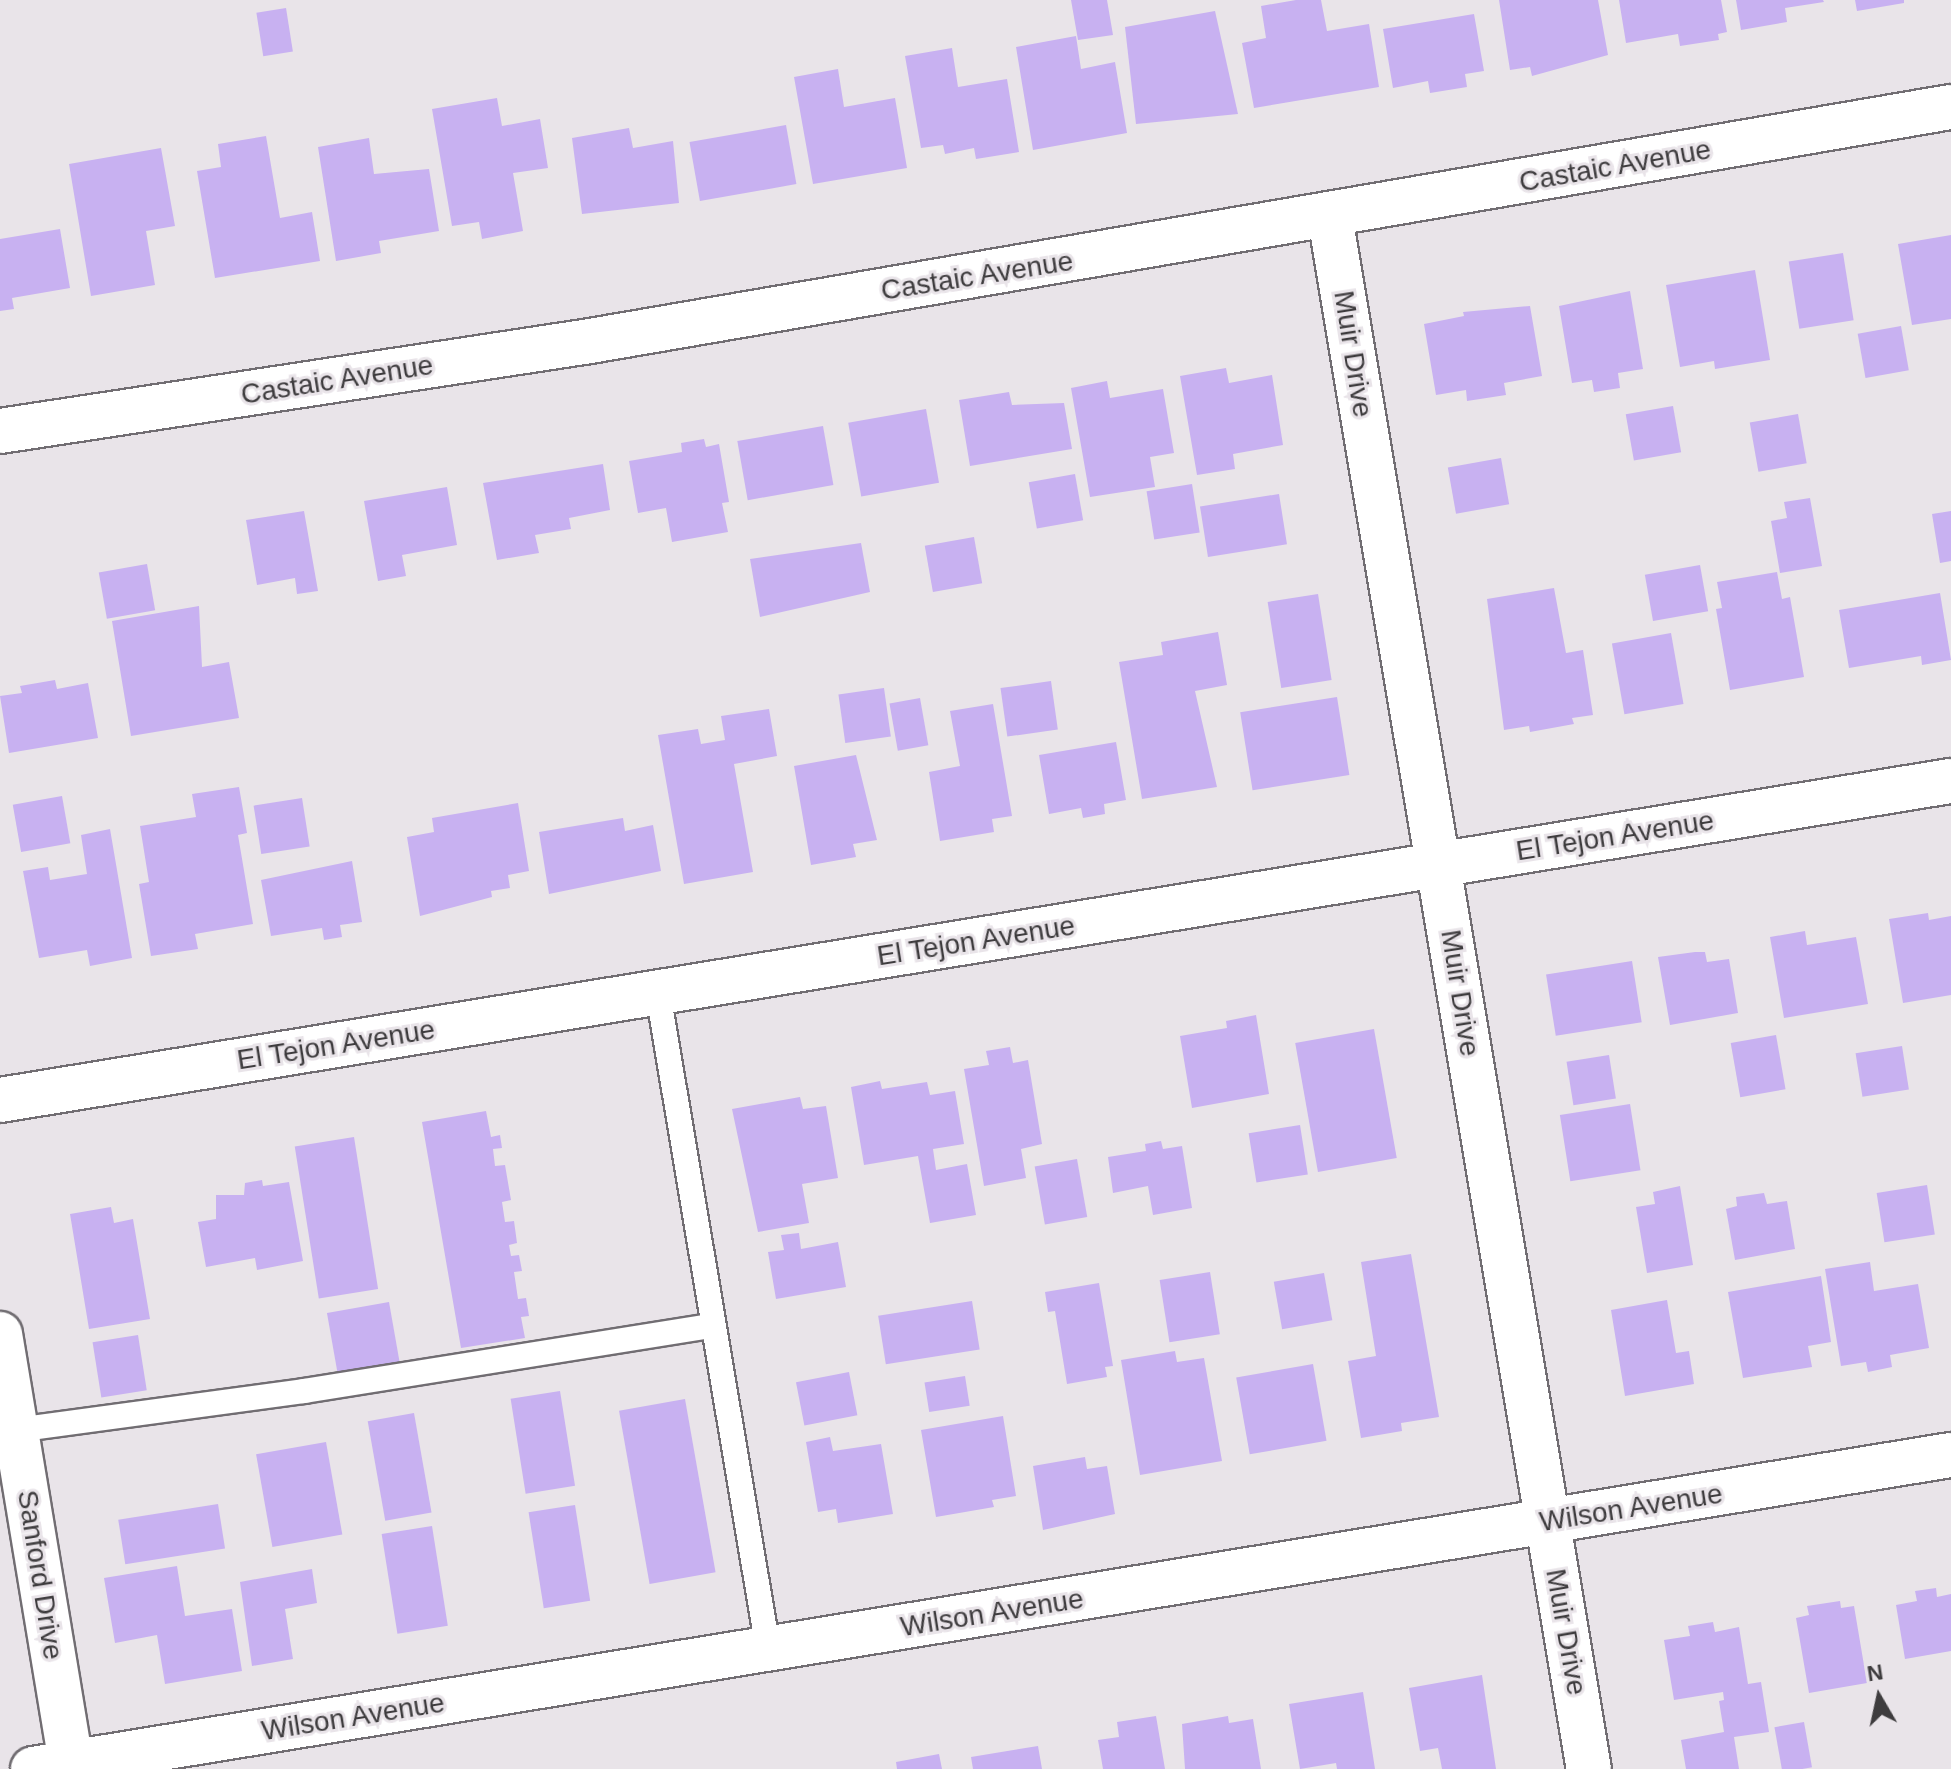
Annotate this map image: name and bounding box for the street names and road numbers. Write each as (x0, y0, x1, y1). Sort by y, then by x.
street label: Castaic Avenue (1516, 132, 1714, 200)
street label: Castaic Avenue (878, 244, 1076, 308)
street label: Muir Drive (1326, 288, 1380, 420)
street label: Castaic Avenue (238, 348, 436, 412)
street label: El Tejon Avenue (1513, 804, 1717, 868)
street label: El Tejon Avenue (874, 909, 1078, 973)
street label: Muir Drive (1433, 927, 1487, 1059)
street label: El Tejon Avenue (234, 1013, 438, 1077)
street label: Wilson Avenue (1536, 1477, 1726, 1539)
street label: Sanford Drive (10, 1488, 70, 1662)
street label: Muir Drive (1538, 1566, 1594, 1698)
street label: Wilson Avenue (897, 1582, 1087, 1644)
street label: Wilson Avenue (258, 1686, 448, 1748)

